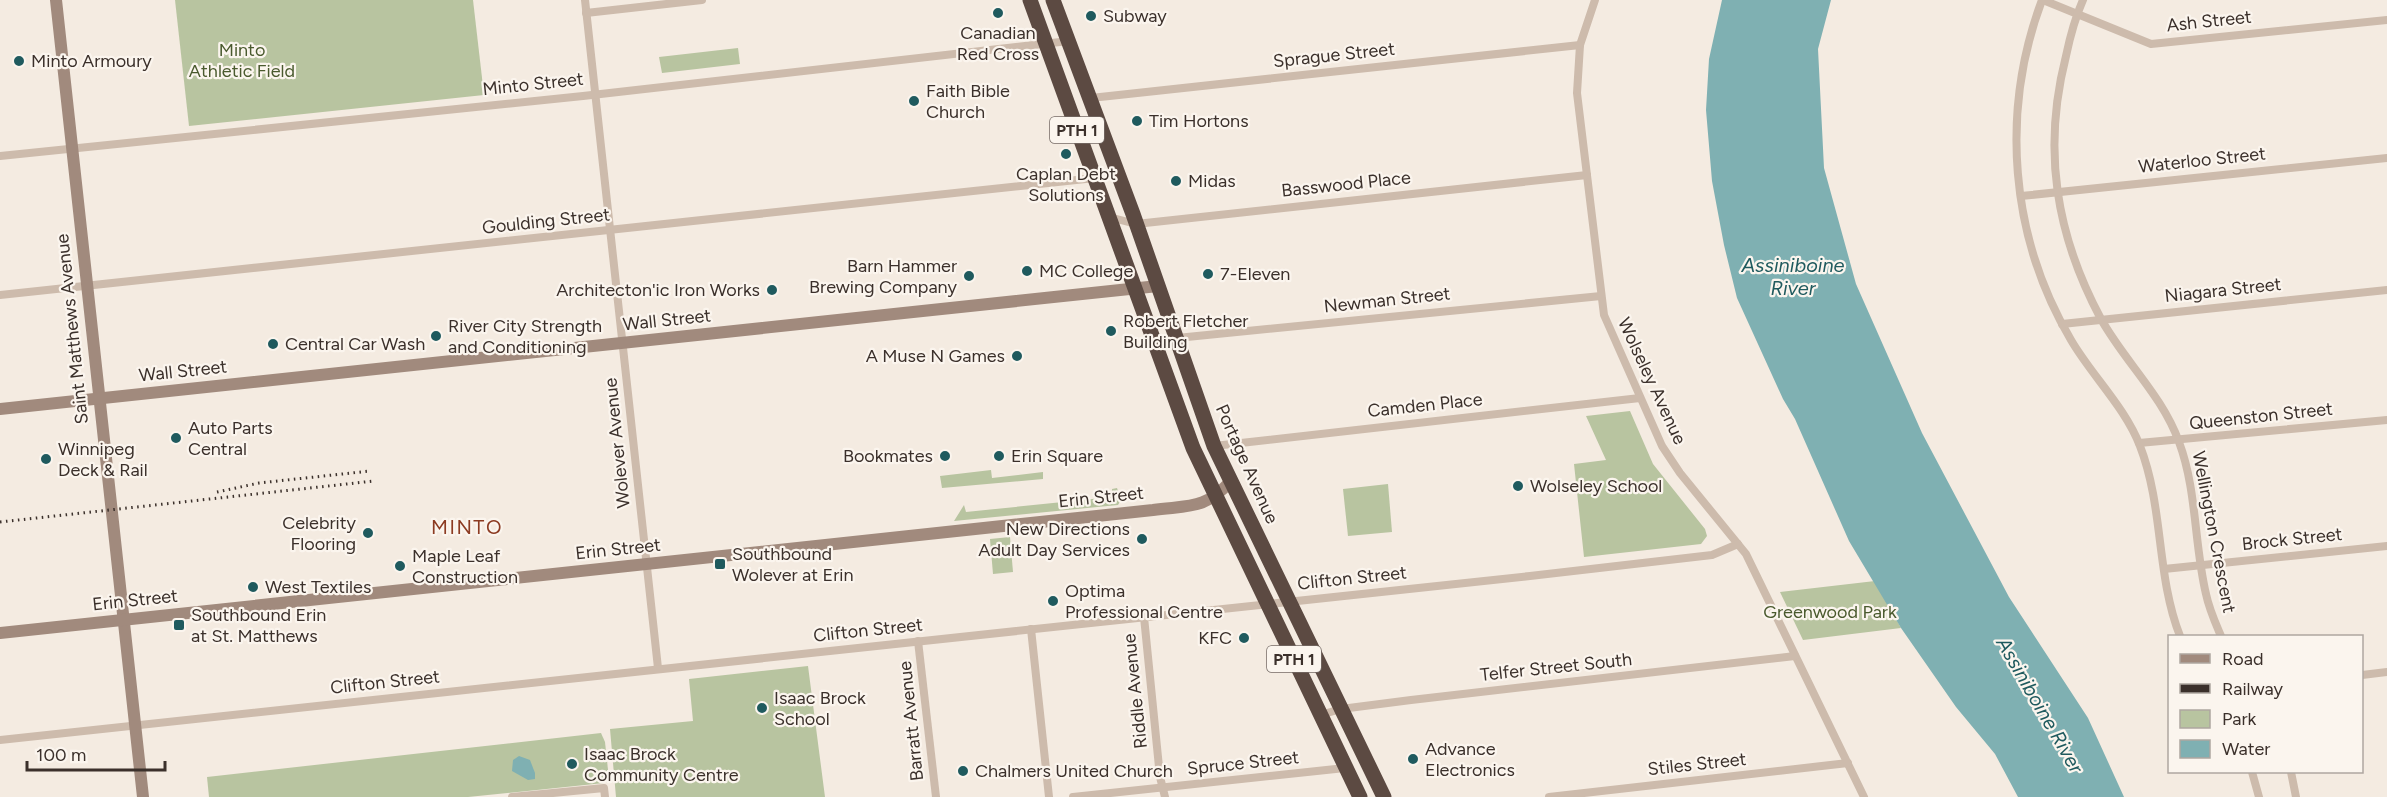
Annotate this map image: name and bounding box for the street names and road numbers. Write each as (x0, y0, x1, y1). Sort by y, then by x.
street label: Ash Street (2165, 6, 2253, 36)
street label: Sprague Street (1272, 38, 1396, 72)
street label: Minto Street (481, 68, 585, 100)
road number: PTH 1 (1050, 117, 1104, 143)
street label: Waterloo Street (2137, 142, 2267, 178)
street label: Basswood Place (1280, 166, 1412, 202)
street label: Goulding Street (481, 203, 611, 239)
street label: Saint Matthews Avenue (51, 233, 93, 425)
street label: Niagara Street (2164, 273, 2283, 307)
street label: Newman Street (1323, 282, 1452, 318)
street label: Wall Street (622, 304, 712, 336)
street label: Wolseley Avenue (1613, 314, 1691, 448)
street label: Wall Street (138, 355, 228, 387)
street label: Wolever Avenue (599, 377, 635, 509)
street label: Camden Place (1366, 388, 1484, 422)
street label: Queenston Street (2188, 398, 2334, 434)
street label: Portage Avenue (1211, 401, 1283, 527)
street label: Wellington Crescent (2188, 449, 2241, 615)
street label: Erin Street (1057, 482, 1145, 512)
street label: Brock Street (2241, 523, 2343, 555)
street label: Erin Street (574, 534, 662, 564)
street label: Clifton Street (1296, 561, 1408, 595)
street label: Erin Street (91, 585, 179, 615)
street label: Clifton Street (812, 613, 924, 647)
street label: Riddle Avenue (1118, 632, 1152, 750)
road number: PTH 1 (1267, 646, 1321, 672)
street label: Telfer Street South (1479, 648, 1633, 686)
street label: Barratt Avenue (894, 660, 928, 782)
street label: Clifton Street (329, 665, 441, 699)
street label: Spruce Street (1186, 746, 1300, 780)
street label: Stiles Street (1647, 748, 1748, 780)

